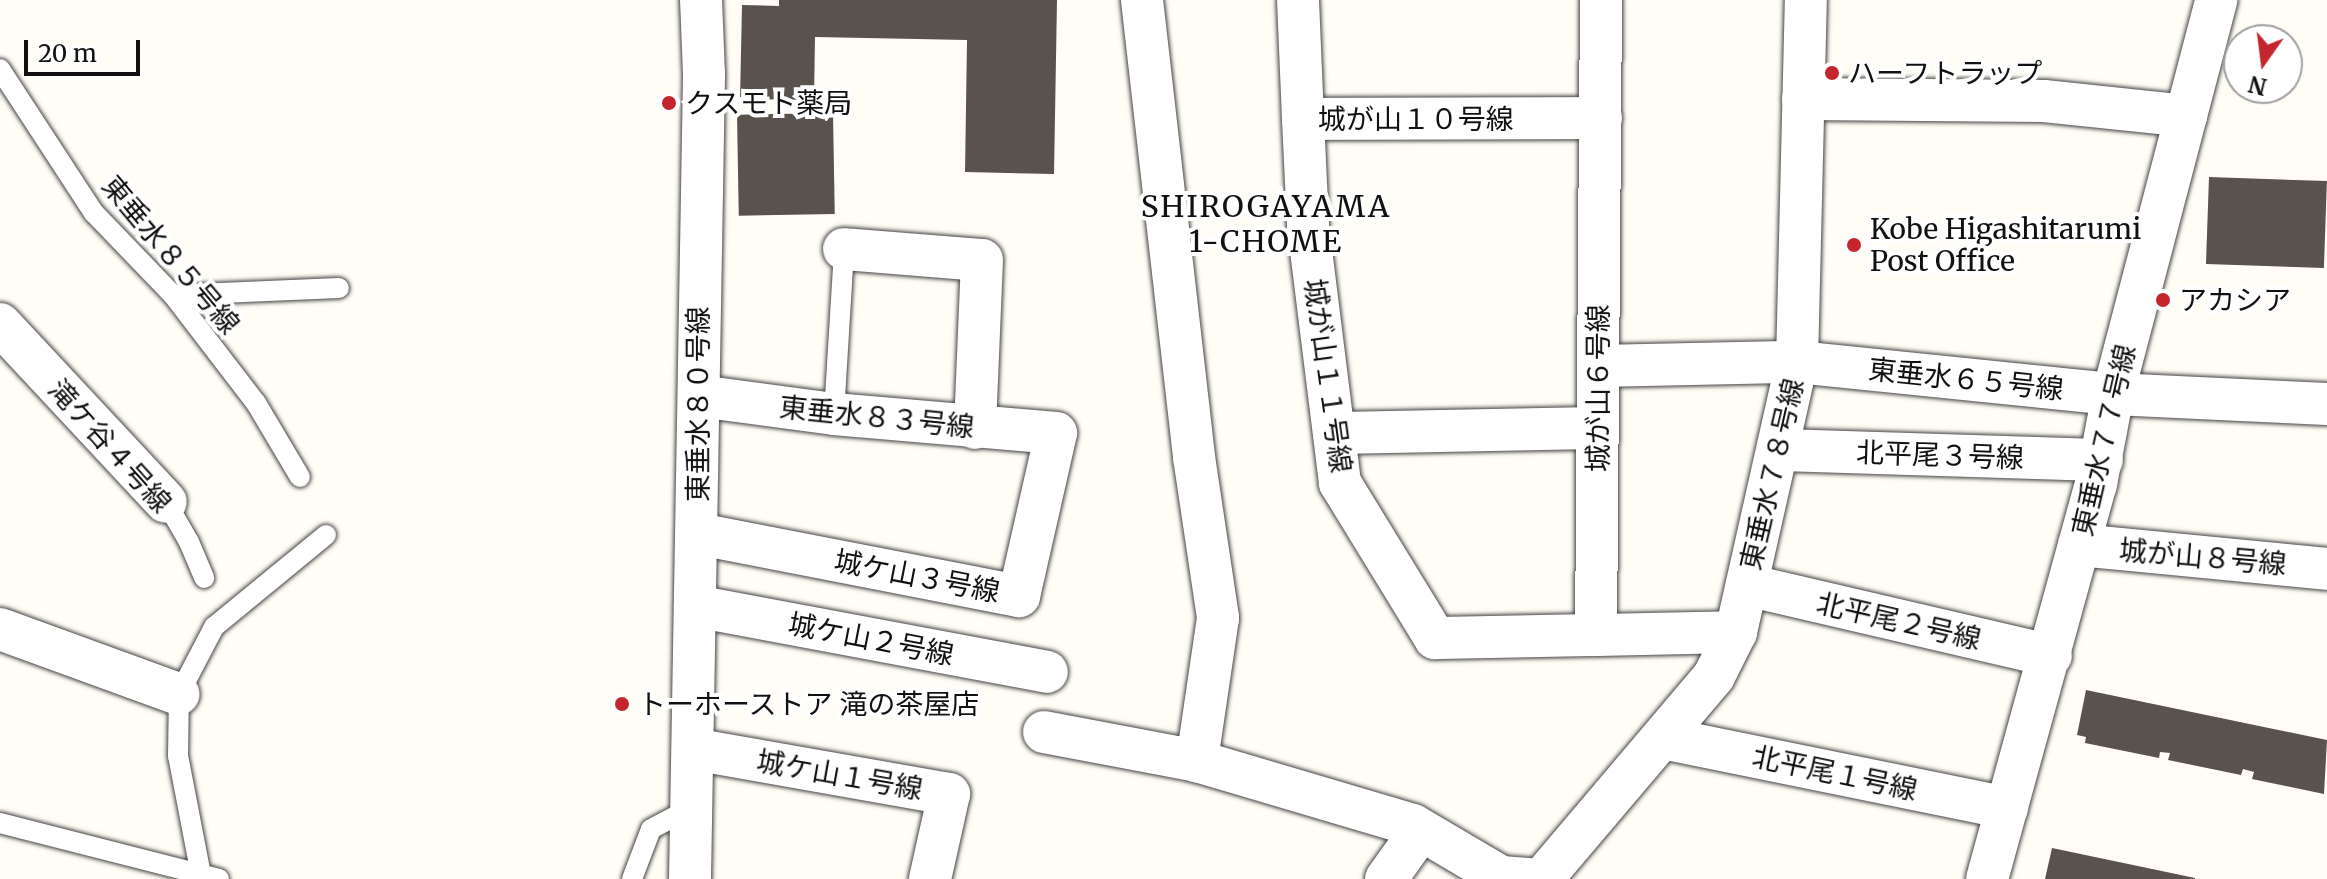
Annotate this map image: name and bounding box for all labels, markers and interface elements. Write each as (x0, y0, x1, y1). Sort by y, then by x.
scale bar (28, 24, 144, 74)
north arrow (2223, 24, 2303, 104)
text: 20 m (38, 38, 97, 69)
place label: ハーフトラップ (1848, 56, 2044, 90)
marker: ハーフトラップ (1823, 64, 1841, 82)
text: N (2246, 70, 2270, 101)
place label: クスモト薬局 (685, 86, 853, 120)
marker: クスモト薬局 (660, 94, 678, 112)
street label: 城が山１０号線 (1318, 102, 1514, 136)
street label: 東垂水８５号線 (95, 169, 247, 341)
district label: SHIROGAYAMA 1-CHOME (1141, 188, 1391, 258)
place label: Kobe Higashitarumi Post Office (1870, 212, 2141, 278)
marker: Kobe Higashitarumi Post Office (1845, 236, 1863, 254)
street label: 城が山１１号線 (1298, 277, 1358, 475)
place label: アカシア (2179, 283, 2291, 317)
marker: アカシア (2154, 291, 2172, 309)
street label: 城が山６号線 (1581, 304, 1615, 472)
street label: 東垂水８０号線 (681, 306, 715, 502)
street label: 東垂水７７号線 (2066, 341, 2142, 539)
street label: 東垂水６５号線 (1867, 352, 2065, 406)
street label: 滝ケ谷４号線 (41, 372, 179, 520)
street label: 東垂水７８号線 (1734, 375, 1810, 573)
street label: 東垂水８３号線 (778, 390, 976, 444)
street label: 北平尾３号線 (1855, 435, 2025, 475)
street label: 城が山８号線 (2118, 533, 2288, 581)
street label: 城ケ山３号線 (831, 543, 1003, 609)
street label: 北平尾２号線 (1813, 586, 1985, 656)
street label: 城ケ山２号線 (785, 606, 957, 672)
place label: トーホーストア 滝の茶屋店 (638, 687, 981, 721)
marker: トーホーストア 滝の茶屋店 (613, 695, 631, 713)
street label: 北平尾１号線 (1749, 739, 1921, 807)
street label: 城ケ山１号線 (754, 744, 926, 806)

